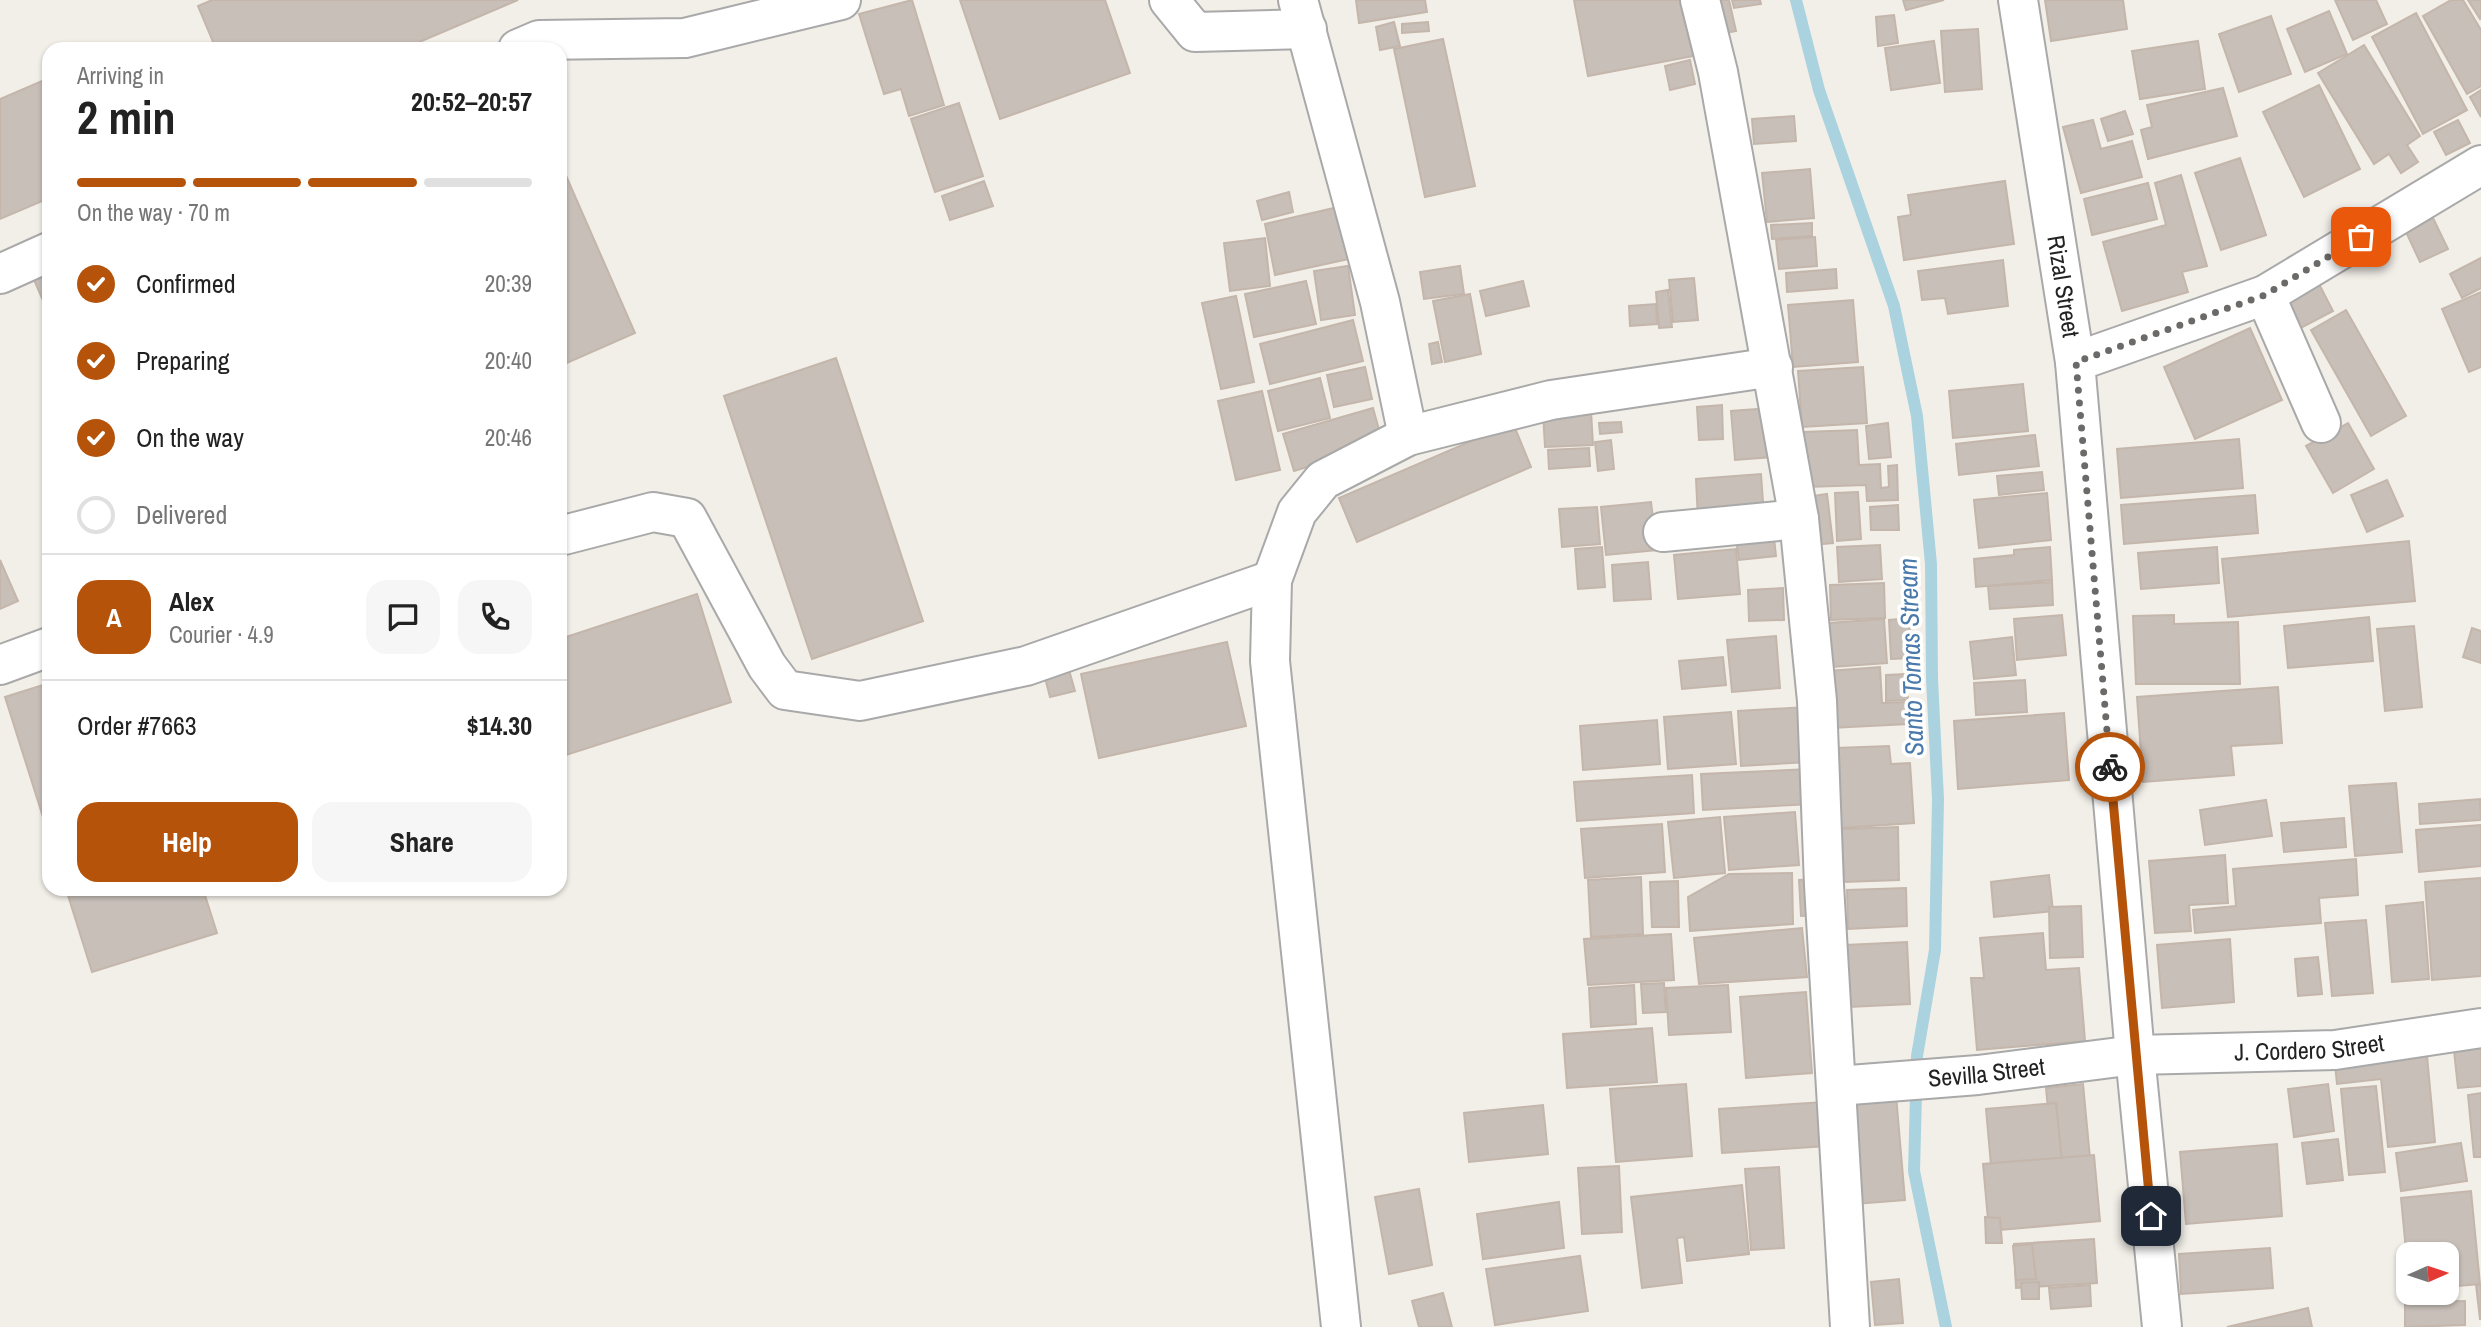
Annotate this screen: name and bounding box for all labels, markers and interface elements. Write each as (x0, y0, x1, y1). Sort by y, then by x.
text: Arriving in (77, 60, 164, 91)
text: 20:52–20:57 (411, 84, 532, 119)
text: 2 min (77, 86, 176, 148)
text: On the way · 70 m (77, 197, 230, 228)
pin (2331, 207, 2391, 267)
icon: bag (2342, 218, 2380, 256)
street label: Rizal Street (2040, 233, 2088, 340)
icon: check (77, 265, 115, 303)
text: Confirmed (136, 266, 236, 301)
text: 20:39 (485, 268, 532, 299)
icon: check (77, 342, 115, 380)
text: Preparing (136, 343, 230, 378)
text: 20:40 (485, 345, 532, 376)
icon: check (77, 419, 115, 457)
text: On the way (136, 420, 244, 455)
text: 20:46 (485, 422, 532, 453)
text: Delivered (136, 497, 227, 532)
water label: Santo Tomas Stream (1890, 557, 1931, 757)
button: chat (366, 580, 440, 654)
button: phone (458, 580, 532, 654)
text: Alex (169, 584, 214, 619)
text: A (106, 600, 122, 635)
text: Courier · 4.9 (169, 619, 274, 650)
text: Order #7663 (77, 708, 197, 743)
text: $14.30 (467, 708, 532, 743)
courier (2075, 732, 2145, 802)
icon: bike (2091, 748, 2129, 786)
button: Help (77, 802, 298, 882)
button: Share (312, 802, 532, 882)
street label: J. Cordero Street (2234, 1026, 2386, 1068)
street label: Sevilla Street (1927, 1050, 2047, 1094)
pin (2121, 1186, 2181, 1246)
icon: home (2132, 1197, 2170, 1235)
north arrow (2396, 1242, 2459, 1306)
map controls (2396, 1242, 2459, 1305)

